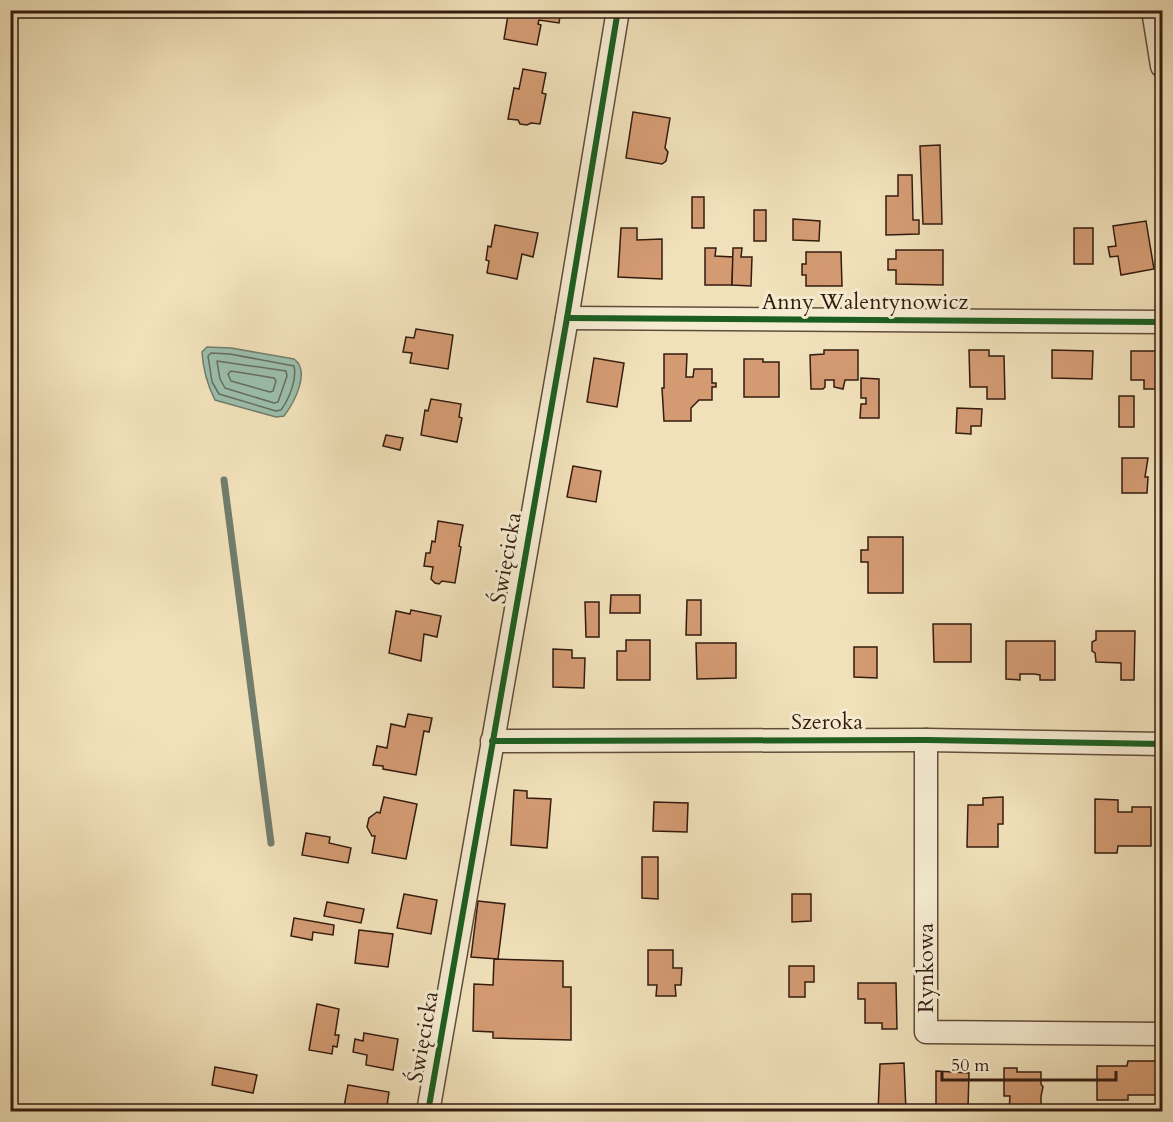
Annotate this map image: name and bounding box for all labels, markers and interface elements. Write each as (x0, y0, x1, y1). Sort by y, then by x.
street label: Anny Walentynowicz (762, 287, 969, 317)
street label: Święcicka (483, 509, 529, 606)
street label: Szeroka (791, 707, 864, 737)
street label: Rynkowa (911, 922, 941, 1013)
street label: Święcicka (400, 988, 446, 1085)
scale bar (942, 1044, 1116, 1082)
text: 50 m (951, 1053, 990, 1078)

